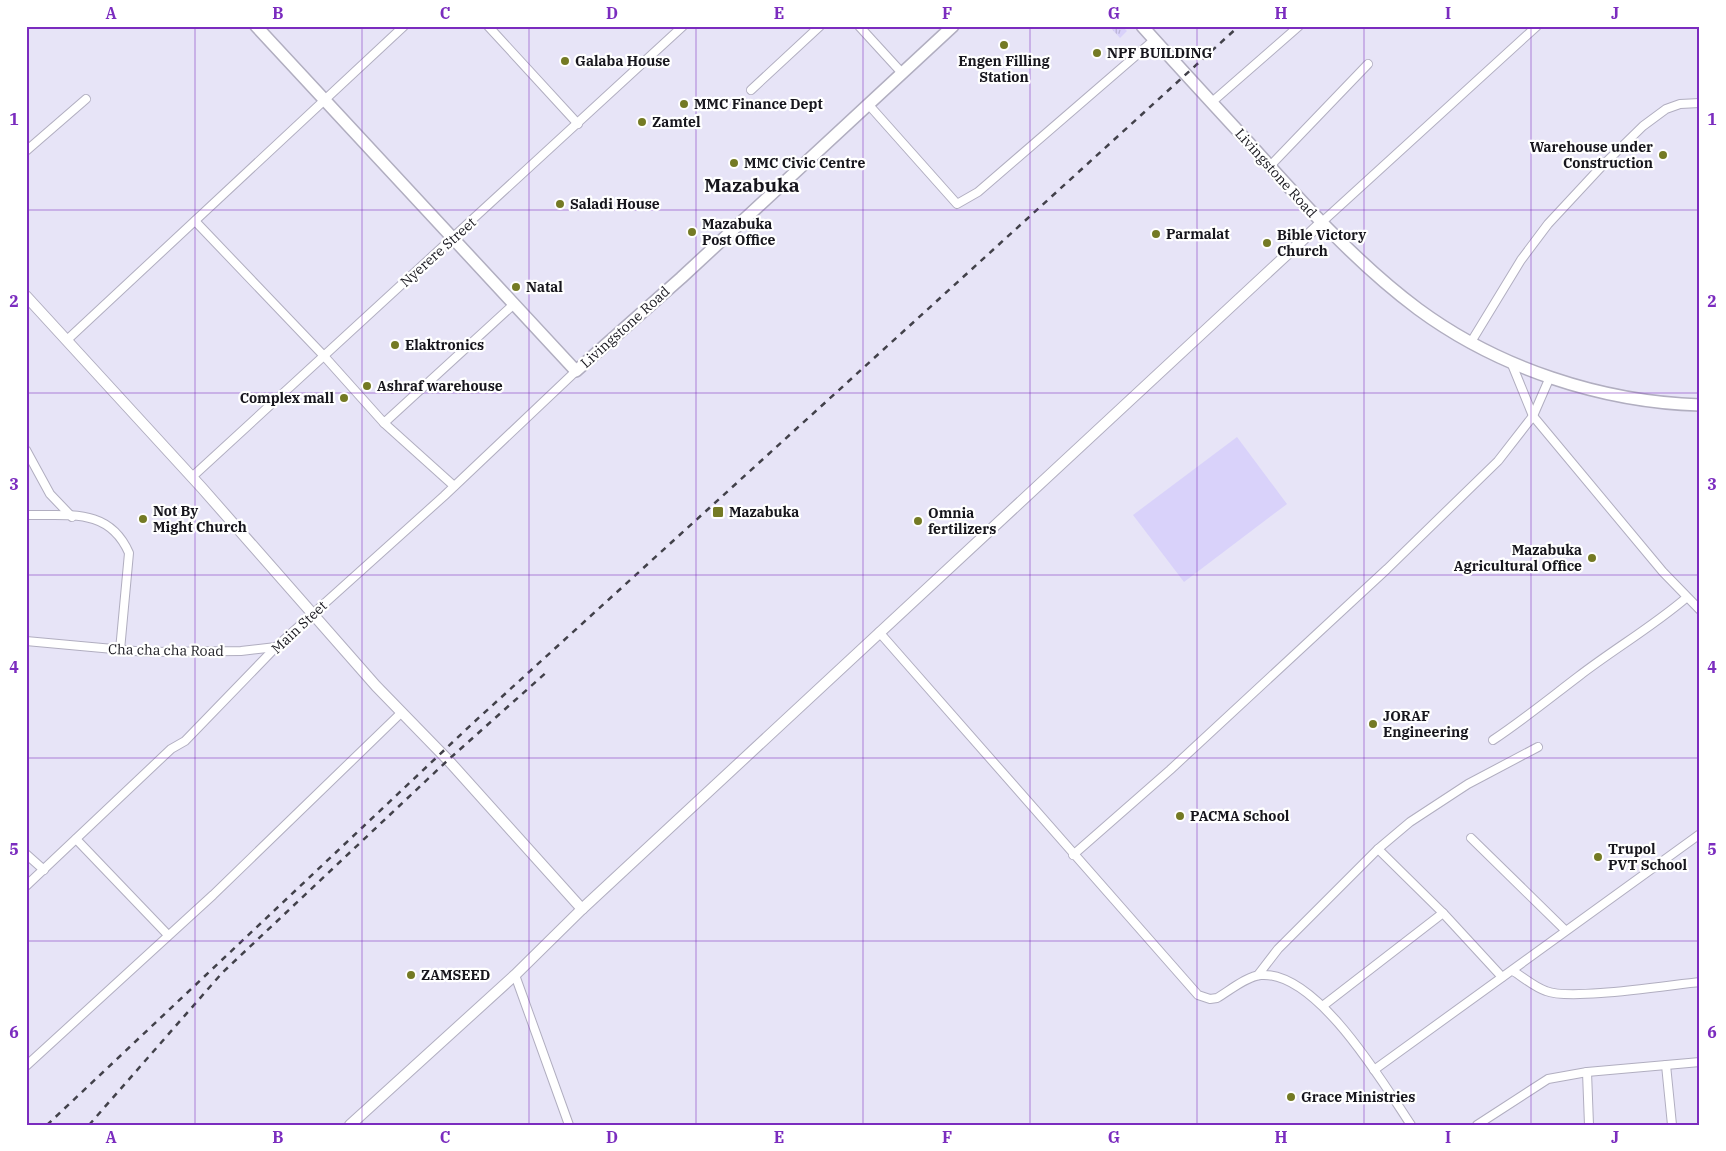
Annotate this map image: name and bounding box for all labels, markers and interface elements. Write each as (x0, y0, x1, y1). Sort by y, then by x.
text: A (105, 3, 117, 23)
text: B (272, 3, 284, 23)
text: C (440, 3, 450, 23)
text: D (606, 3, 618, 23)
text: E (774, 3, 784, 23)
text: F (942, 3, 952, 23)
text: G (1108, 3, 1120, 23)
text: H (1275, 3, 1288, 23)
text: I (1445, 3, 1451, 23)
text: J (1611, 3, 1619, 23)
marker: Engen Filling Station (998, 39, 1010, 51)
place label: NPF BUILDING (1107, 44, 1212, 62)
marker: NPF BUILDING (1091, 47, 1103, 59)
place label: Galaba House (575, 52, 670, 70)
place label: Engen Filling Station (958, 52, 1051, 86)
marker: Galaba House (559, 55, 571, 67)
place label: MMC Finance Dept (694, 95, 823, 113)
marker: MMC Finance Dept (678, 98, 690, 110)
text: 1 (9, 109, 19, 129)
text: 1 (1707, 109, 1717, 129)
place label: Zamtel (652, 113, 701, 131)
marker: Zamtel (636, 116, 648, 128)
street label: Livingstone Road (1231, 125, 1321, 222)
place label: Warehouse under Construction (1530, 138, 1653, 172)
marker: Warehouse under Construction (1657, 149, 1669, 161)
place label: MMC Civic Centre (744, 154, 865, 172)
marker: MMC Civic Centre (728, 157, 740, 169)
district label: Mazabuka (704, 173, 800, 197)
place label: Saladi House (570, 195, 660, 213)
marker: Saladi House (554, 198, 566, 210)
street label: Nyerere Street (396, 213, 480, 291)
place label: Mazabuka Post Office (702, 215, 776, 249)
place label: Parmalat (1166, 225, 1230, 243)
marker: Mazabuka Post Office (686, 226, 698, 238)
place label: Bible Victory Church (1277, 226, 1366, 260)
marker: Parmalat (1150, 228, 1162, 240)
marker: Bible Victory Church (1261, 237, 1273, 249)
place label: Natal (526, 278, 563, 296)
marker: Natal (510, 281, 522, 293)
street label: Livingstone Road (577, 282, 674, 372)
text: 2 (9, 291, 19, 311)
text: 2 (1707, 291, 1717, 311)
place label: Elaktronics (405, 336, 484, 354)
marker: Elaktronics (389, 339, 401, 351)
place label: Ashraf warehouse (377, 377, 503, 395)
marker: Ashraf warehouse (361, 380, 373, 392)
place label: Complex mall (240, 389, 334, 407)
marker: Complex mall (338, 392, 350, 404)
text: 3 (9, 474, 19, 494)
text: 3 (1707, 474, 1717, 494)
place label: Not By Might Church (153, 502, 247, 536)
place label: Mazabuka (729, 503, 799, 521)
place label: Omnia fertilizers (928, 504, 996, 538)
marker: Mazabuka (711, 505, 725, 519)
marker: Not By Might Church (137, 513, 149, 525)
marker: Omnia fertilizers (912, 515, 924, 527)
place label: Mazabuka Agricultural Office (1454, 541, 1582, 575)
marker: Mazabuka Agricultural Office (1586, 552, 1598, 564)
street label: Main Steet (267, 597, 331, 657)
street label: Cha cha cha Road (108, 640, 225, 660)
text: 4 (9, 657, 19, 677)
text: 4 (1707, 657, 1717, 677)
place label: JORAF Engineering (1383, 707, 1469, 741)
marker: JORAF Engineering (1367, 718, 1379, 730)
place label: PACMA School (1190, 807, 1290, 825)
marker: PACMA School (1174, 810, 1186, 822)
text: 5 (9, 839, 19, 859)
text: 5 (1707, 839, 1717, 859)
place label: Trupol PVT School (1608, 840, 1687, 874)
marker: Trupol PVT School (1592, 851, 1604, 863)
place label: ZAMSEED (421, 966, 490, 984)
marker: ZAMSEED (405, 969, 417, 981)
text: 6 (9, 1022, 19, 1042)
text: 6 (1707, 1022, 1717, 1042)
place label: Grace Ministries (1301, 1088, 1415, 1106)
marker: Grace Ministries (1285, 1091, 1297, 1103)
text: A (105, 1127, 117, 1147)
text: B (272, 1127, 284, 1147)
text: C (440, 1127, 450, 1147)
text: D (606, 1127, 618, 1147)
text: E (774, 1127, 784, 1147)
text: F (942, 1127, 952, 1147)
text: G (1108, 1127, 1120, 1147)
text: H (1275, 1127, 1288, 1147)
text: I (1445, 1127, 1451, 1147)
text: J (1611, 1127, 1619, 1147)

